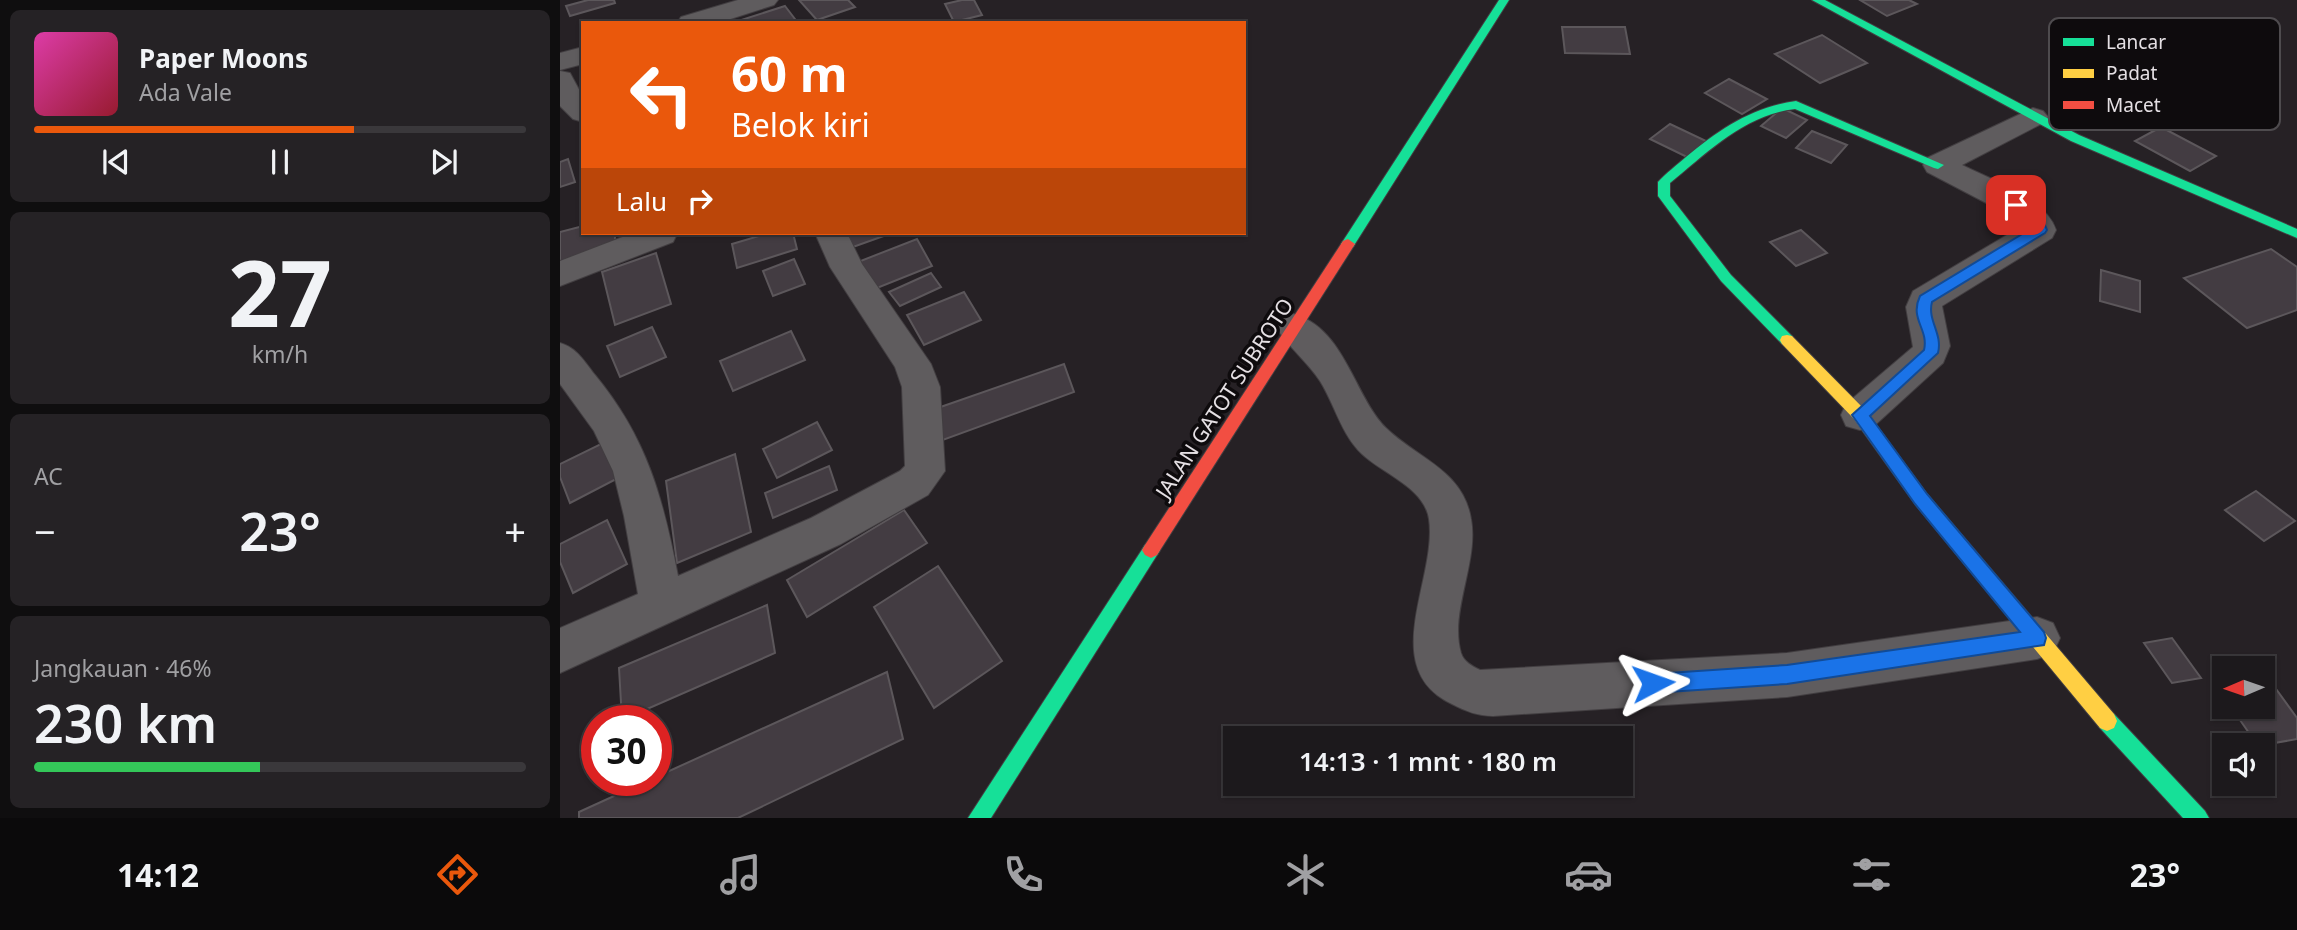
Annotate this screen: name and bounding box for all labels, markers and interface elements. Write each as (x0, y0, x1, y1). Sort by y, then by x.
legend (2049, 18, 2280, 130)
text: Lancar (2106, 29, 2166, 55)
text: Paper Moons (139, 40, 308, 76)
text: 60 m (731, 40, 848, 106)
icon: left (616, 49, 707, 140)
text: Padat (2106, 60, 2157, 86)
text: Ada Vale (139, 76, 232, 108)
text: Macet (2106, 92, 2161, 118)
text: Belok kiri (731, 103, 870, 146)
icon: previous (97, 143, 135, 181)
icon: pause (261, 143, 299, 181)
icon: next (425, 143, 463, 181)
pin (1986, 175, 2046, 235)
icon: right (681, 182, 719, 220)
text: Lalu (616, 183, 667, 219)
icon: arrive (1997, 186, 2035, 224)
text: 27 (228, 230, 332, 354)
street label: JALAN GATOT SUBROTO (1148, 292, 1299, 505)
text: km/h (252, 338, 308, 370)
text: AC (34, 460, 63, 492)
text: 23° (239, 495, 321, 566)
text: − (34, 505, 56, 557)
text: + (504, 505, 526, 557)
position arrow (1616, 646, 1690, 720)
text: Jangkauan · 46% (34, 652, 212, 684)
north arrow (2212, 656, 2275, 719)
map controls (2212, 656, 2275, 796)
text: 230 km (34, 687, 217, 758)
speed limit sign: 30 (581, 705, 672, 796)
button: sound (2212, 733, 2275, 796)
text: 14:13 · 1 mnt · 180 m (1299, 743, 1557, 779)
icon: directions (433, 850, 482, 899)
icon: music (716, 850, 765, 899)
icon: phone (999, 850, 1048, 899)
icon: climate (1281, 850, 1330, 899)
icon: car (1564, 850, 1613, 899)
icon: filters (1847, 850, 1896, 899)
text: 14:12 (117, 853, 199, 896)
text: 23° (2130, 853, 2180, 896)

